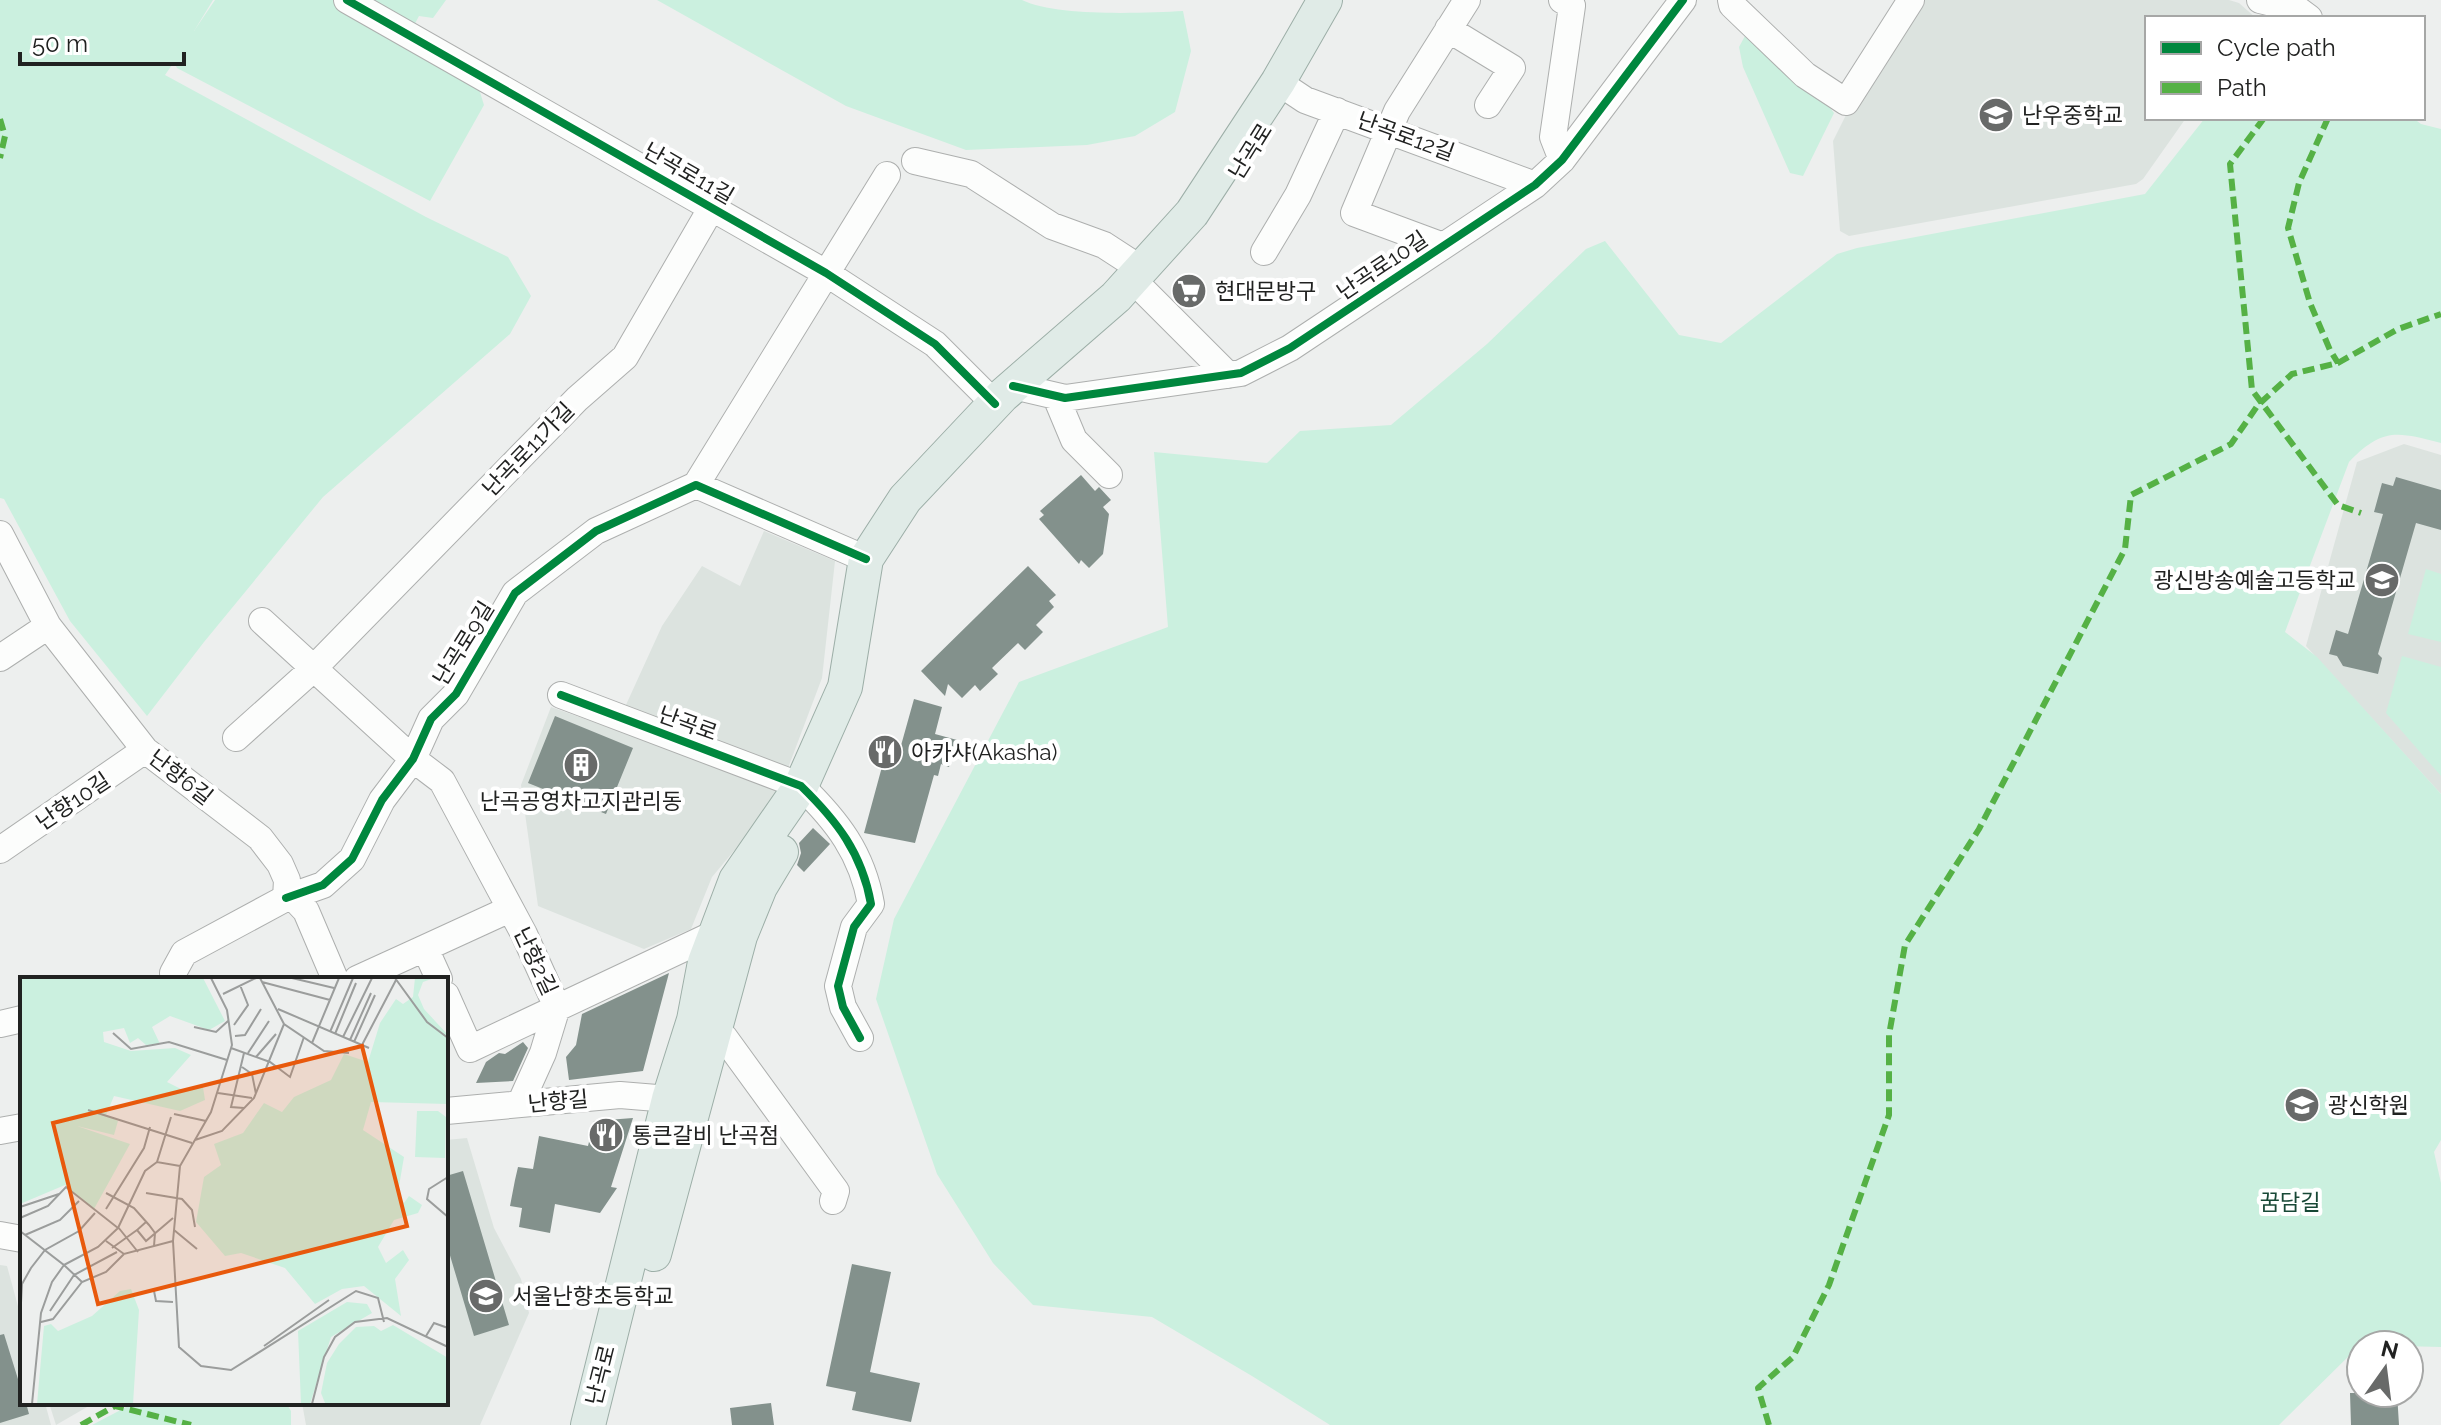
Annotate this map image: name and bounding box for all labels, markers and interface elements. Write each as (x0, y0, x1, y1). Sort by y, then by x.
scale bar (20, 16, 184, 66)
legend (2145, 16, 2425, 120)
text: 50 m (32, 29, 88, 58)
text: Cycle path (2217, 33, 2336, 62)
text: Path (2217, 73, 2267, 102)
school or university icon: 난우중학교 (1977, 96, 2015, 134)
place label: 난우중학교 (2022, 102, 2123, 128)
street label: 난곡로12길 (1354, 106, 1458, 166)
street label: 난곡로 (1223, 118, 1277, 184)
street label: 난곡로11길 (639, 137, 739, 209)
street label: 난곡로10길 (1332, 225, 1432, 305)
supermarket icon: 현대문방구 (1170, 272, 1208, 310)
place label: 현대문방구 (1215, 278, 1316, 304)
street label: 난곡로11가길 (477, 397, 579, 501)
school or university icon: 광신방송예술고등학교 (2363, 561, 2401, 599)
place label: 광신방송예술고등학교 (2154, 567, 2356, 593)
street label: 난곡로9길 (427, 596, 499, 690)
street label: 난곡로 (655, 700, 721, 746)
restaurant icon: 아카샤(Akasha) (866, 733, 904, 771)
place label: 아카샤(Akasha) (911, 739, 1057, 765)
street label: 난향6길 (144, 744, 218, 810)
building icon: 난곡공영차고지관리동 (562, 746, 600, 784)
street label: 난향10길 (31, 767, 115, 835)
place label: 난곡공영차고지관리동 (480, 788, 682, 814)
street label: 난향2길 (509, 923, 563, 999)
inset map (20, 977, 448, 1405)
street label: 난향길 (527, 1085, 589, 1117)
school or university icon: 광신학원 (2283, 1086, 2321, 1124)
place label: 광신학원 (2328, 1092, 2409, 1118)
restaurant icon: 통큰갈비 난곡점 (587, 1116, 625, 1154)
place label: 통큰갈비 난곡점 (632, 1122, 779, 1148)
park label: 꿈담길 (2260, 1189, 2320, 1215)
school or university icon: 서울난향초등학교 (467, 1277, 505, 1315)
place label: 서울난향초등학교 (512, 1283, 674, 1309)
north arrow (2345, 1329, 2425, 1409)
text: N (2379, 1335, 2401, 1364)
street label: 난곡로 (580, 1342, 620, 1408)

